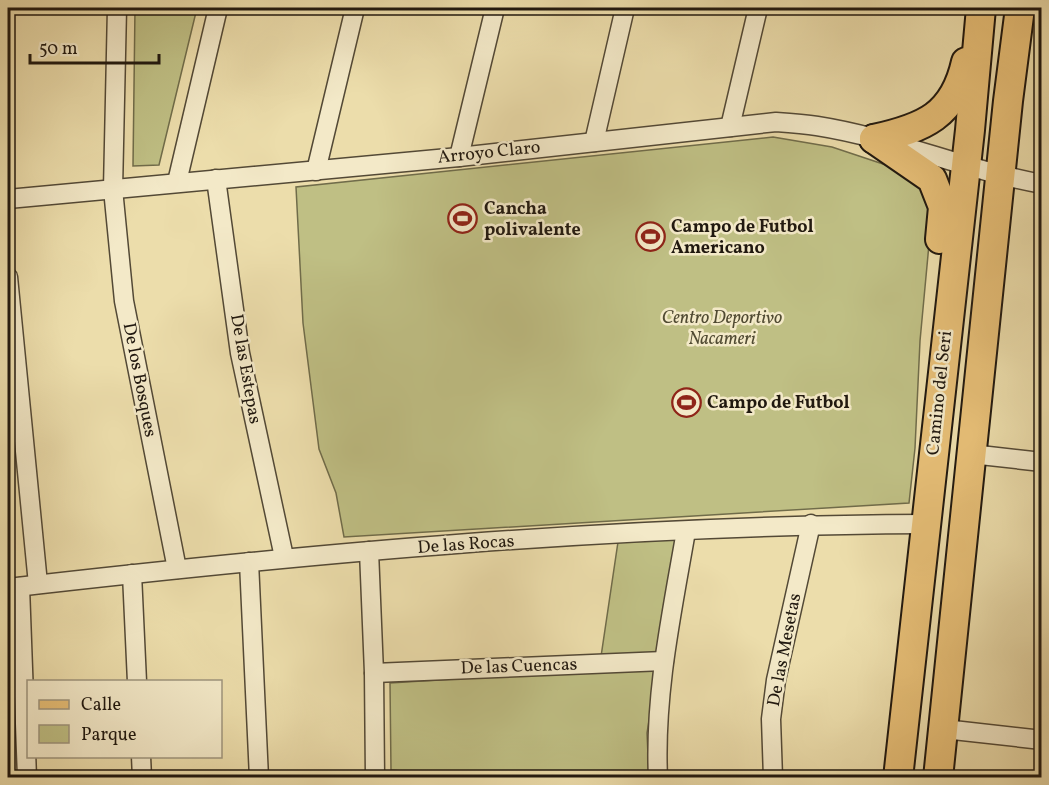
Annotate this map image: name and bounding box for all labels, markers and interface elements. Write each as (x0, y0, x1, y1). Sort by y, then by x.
scale bar (30, 27, 159, 65)
text: 50 m (39, 37, 78, 62)
street label: Arroyo Claro (436, 135, 542, 171)
place label: Cancha polivalente (484, 197, 581, 243)
sports icon: Cancha polivalente (447, 203, 479, 235)
place label: Campo de Futbol Americano (671, 215, 814, 261)
sports icon: Campo de Futbol Americano (634, 221, 666, 253)
park label: Centro Deportivo Nacameri (662, 306, 782, 352)
street label: De las Estepas (223, 312, 267, 426)
street label: De los Bosques (116, 321, 162, 439)
street label: Camino del Seri (921, 329, 959, 457)
sports icon: Campo de Futbol (670, 387, 702, 419)
place label: Campo de Futbol (707, 391, 850, 416)
street label: De las Rocas (417, 529, 515, 561)
street label: De las Mesetas (762, 591, 808, 709)
street label: De las Cuencas (460, 652, 578, 682)
legend (27, 680, 222, 758)
text: Calle (81, 693, 121, 718)
text: Parque (81, 723, 136, 748)

